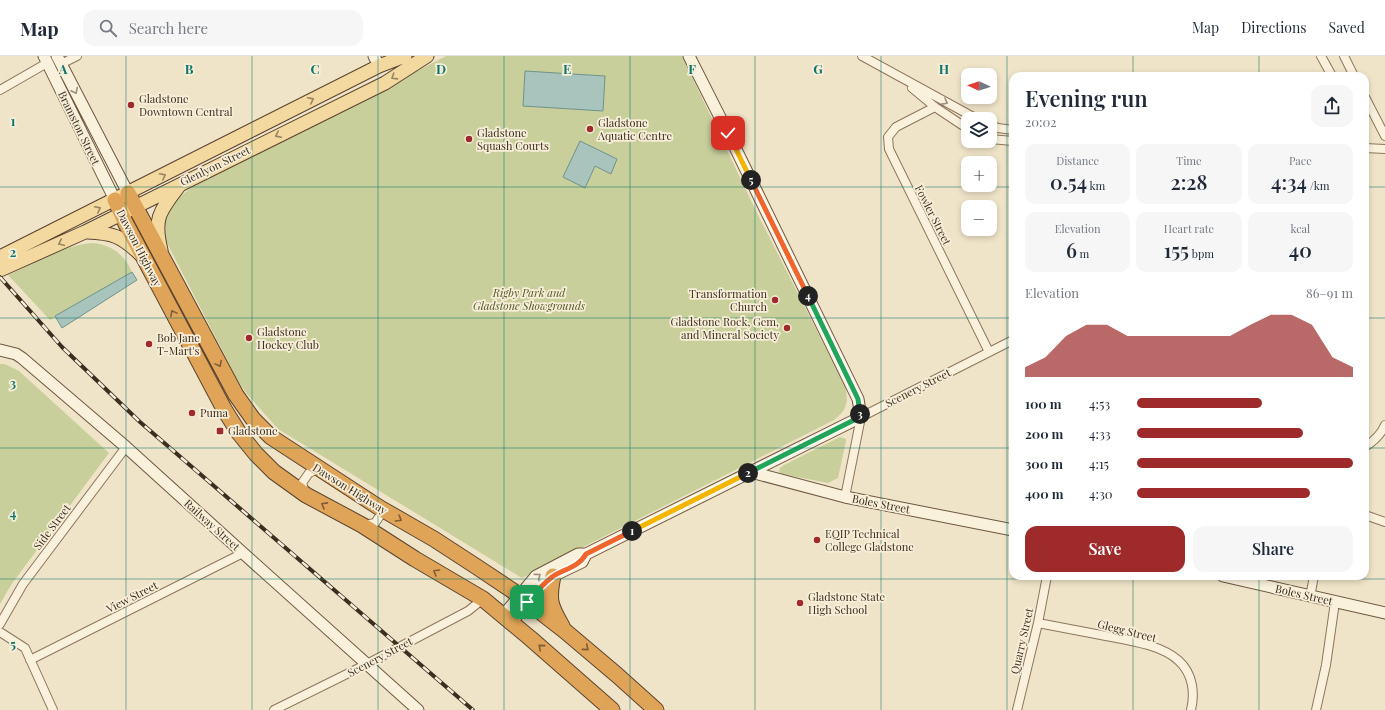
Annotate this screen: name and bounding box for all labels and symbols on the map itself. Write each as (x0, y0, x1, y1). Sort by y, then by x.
text: A (58, 60, 68, 77)
text: B (185, 60, 194, 77)
text: C (310, 60, 320, 77)
text: D (436, 60, 446, 77)
text: E (563, 60, 571, 77)
text: F (688, 60, 696, 77)
text: G (813, 60, 823, 77)
text: H (939, 60, 949, 77)
north arrow (961, 68, 997, 104)
one-way arrow (391, 72, 398, 80)
one-way arrow (70, 86, 78, 94)
street label: Bramston Street (55, 88, 104, 167)
place label: Gladstone Downtown Central (139, 91, 233, 119)
one-way arrow (307, 97, 315, 105)
one-way arrow (941, 97, 949, 105)
marker: Gladstone Downtown Central (126, 100, 136, 110)
text: 1 (11, 112, 16, 129)
place label: Gladstone Aquatic Centre (597, 115, 672, 143)
pin (711, 116, 745, 150)
marker: Gladstone Aquatic Centre (585, 124, 595, 134)
place label: Gladstone Squash Courts (477, 125, 549, 153)
one-way arrow (275, 130, 283, 138)
marker: Gladstone Squash Courts (464, 134, 474, 144)
street label: Glenlyon Street (177, 142, 252, 189)
pin: 5 (741, 170, 761, 190)
one-way arrow (158, 173, 166, 180)
street label: Fowler Street (912, 182, 955, 248)
one-way arrow (94, 206, 101, 213)
street label: Dawson Highway (113, 206, 166, 289)
one-way arrow (58, 238, 65, 246)
text: 2 (10, 243, 17, 260)
park label: Rigby Park and Gladstone Showgrounds (473, 285, 586, 313)
place label: Transformation Church (689, 286, 768, 314)
pin: 4 (798, 286, 818, 306)
marker: Transformation Church (770, 295, 780, 305)
one-way arrow (171, 310, 178, 317)
place label: Gladstone Rock, Gem, and Mineral Society (670, 314, 779, 342)
marker: Gladstone Rock, Gem, and Mineral Society (782, 323, 792, 333)
place label: Gladstone Hockey Club (257, 324, 319, 352)
place label: Bob Jane T-Mart's (157, 330, 200, 358)
marker: Gladstone Hockey Club (244, 333, 254, 343)
marker: Bob Jane T-Mart's (144, 339, 154, 349)
one-way arrow (215, 359, 222, 367)
street label: Scenery Street (883, 365, 953, 410)
text: 3 (10, 374, 16, 391)
pin: 3 (850, 404, 870, 424)
place label: Puma (200, 405, 229, 420)
marker: Puma (187, 408, 197, 418)
place label: Gladstone (228, 423, 278, 438)
marker: Gladstone (215, 426, 225, 436)
street label: Dawson Highway (310, 460, 391, 518)
pin: 2 (738, 463, 758, 483)
street label: Boles Street (851, 491, 911, 516)
street label: Railway Street (181, 496, 244, 554)
street label: Side Street (30, 501, 74, 553)
one-way arrow (321, 502, 328, 509)
text: 4 (10, 504, 17, 521)
one-way arrow (395, 514, 402, 521)
pin: 1 (622, 521, 642, 541)
place label: EQIP Technical College Gladstone (825, 526, 914, 554)
marker: EQIP Technical College Gladstone (812, 535, 822, 545)
one-way arrow (433, 569, 440, 576)
one-way arrow (533, 573, 540, 580)
street label: View Street (103, 577, 160, 616)
street label: Boles Street (1274, 581, 1334, 608)
pin (510, 585, 544, 619)
place label: Gladstone State High School (808, 589, 886, 617)
marker: Gladstone State High School (795, 598, 805, 608)
street label: Quarry Street (1007, 606, 1036, 675)
street label: Glegg Street (1096, 616, 1158, 645)
street label: Scenery Street (345, 633, 415, 680)
text: 5 (10, 635, 16, 652)
one-way arrow (581, 644, 588, 651)
one-way arrow (538, 645, 546, 652)

